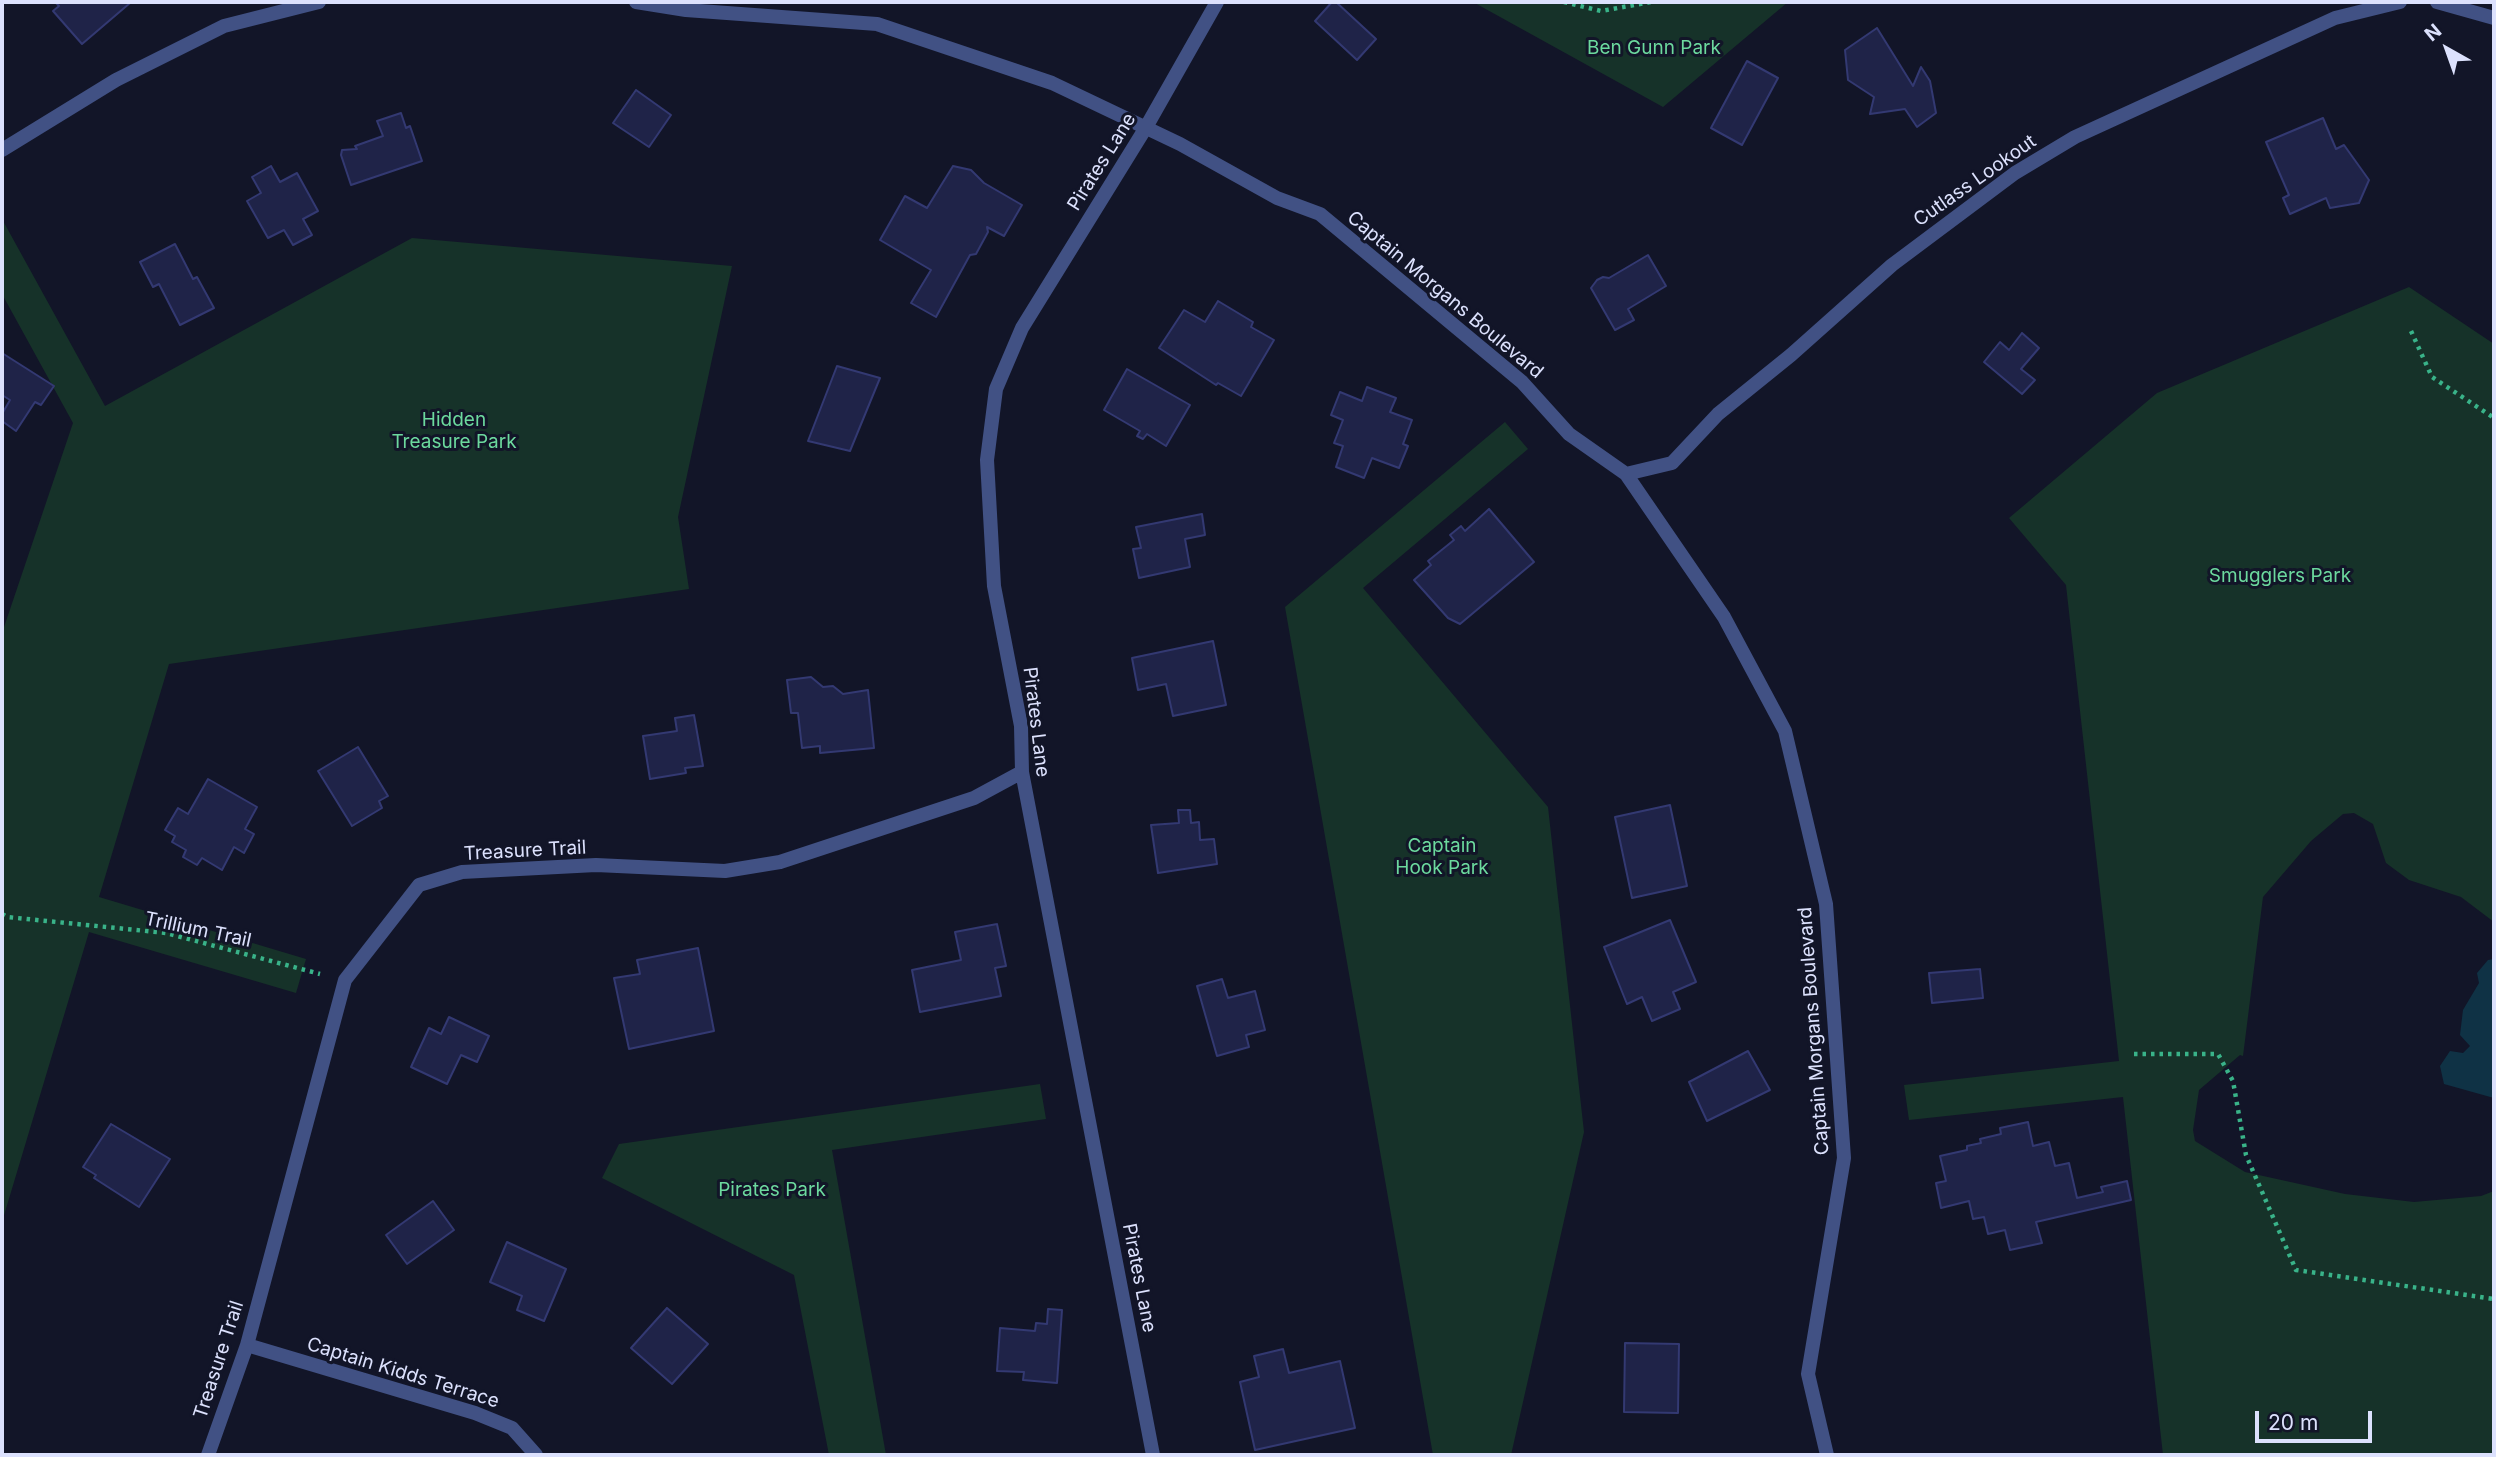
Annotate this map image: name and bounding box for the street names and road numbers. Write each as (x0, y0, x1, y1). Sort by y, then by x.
street label: Pirates Lane (1063, 109, 1141, 215)
street label: Cutlass Lookout (1909, 130, 2041, 232)
street label: Captain Morgans Boulevard (1342, 206, 1548, 384)
street label: Pirates Lane (1018, 666, 1054, 778)
street label: Treasure Trail (463, 836, 587, 866)
street label: Captain Morgans Boulevard (1794, 906, 1834, 1156)
street label: Trillium Trail (143, 908, 253, 952)
street label: Pirates Lane (1117, 1221, 1161, 1335)
street label: Treasure Trail (189, 1298, 249, 1422)
street label: Captain Kidds Terrace (304, 1333, 502, 1413)

